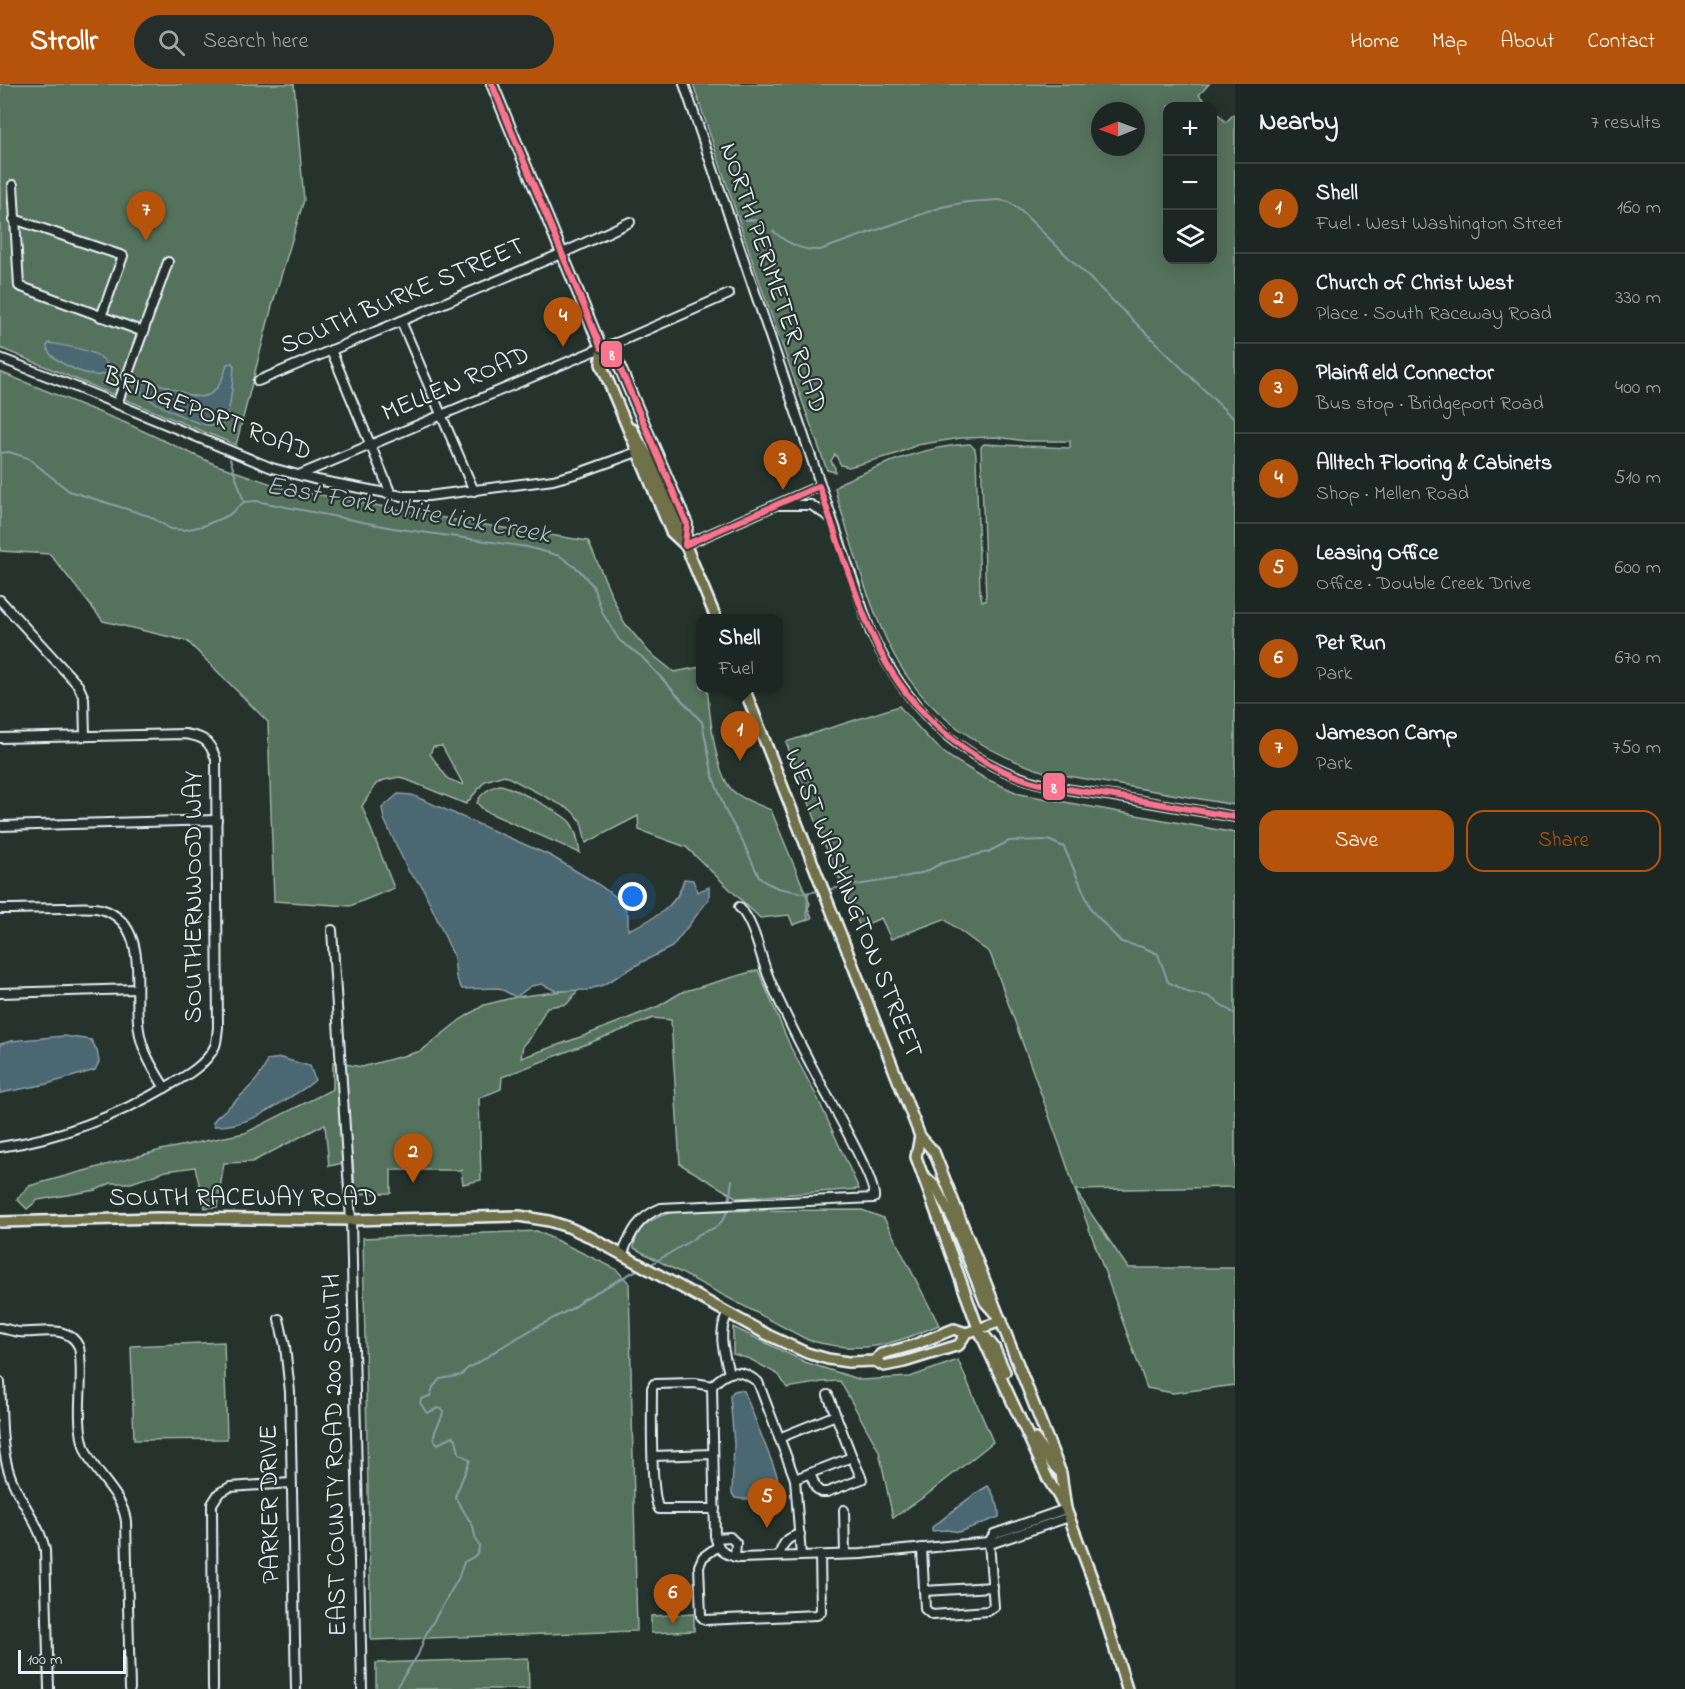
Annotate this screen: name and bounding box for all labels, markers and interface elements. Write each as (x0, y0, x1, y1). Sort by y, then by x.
search box (134, 15, 554, 69)
text: Strollr (30, 22, 98, 63)
icon: search (155, 26, 188, 59)
text: Search here (203, 26, 308, 58)
text: Home (1350, 27, 1399, 57)
text: Map (1432, 27, 1467, 57)
text: About (1500, 27, 1554, 57)
text: Contact (1587, 27, 1655, 57)
north arrow (1091, 102, 1145, 156)
map controls (1163, 102, 1217, 264)
button: + (1163, 102, 1217, 156)
text: Nearby (1259, 104, 1338, 142)
text: 7 results (1591, 109, 1661, 138)
street label: NORTH PERIMETER ROAD (708, 138, 836, 418)
button: − (1163, 156, 1217, 210)
text: Shell (1316, 178, 1358, 210)
pin: 7 (126, 192, 166, 241)
text: 1 (1275, 194, 1282, 223)
text: 160 m (1617, 194, 1661, 223)
button: layers (1163, 210, 1217, 264)
text: Fuel · West Washington Street (1316, 210, 1563, 239)
street label: SOUTH BURKE STREET (275, 228, 531, 366)
text: Church of Christ West (1316, 268, 1514, 300)
text: 2 (1274, 284, 1283, 313)
text: 330 m (1615, 284, 1661, 313)
pin: 4 (544, 298, 582, 347)
text: Place · South Raceway Road (1316, 300, 1552, 329)
street label: MELLEN ROAD (376, 337, 536, 433)
line badge: 8 (600, 340, 623, 368)
text: 8 (608, 344, 615, 368)
street label: BRIDGEPORT ROAD (96, 357, 317, 472)
text: Plainfield Connector (1316, 358, 1494, 390)
text: 3 (1274, 374, 1283, 403)
text: 400 m (1615, 374, 1661, 403)
text: Bus stop · Bridgeport Road (1316, 390, 1544, 419)
pin: 3 (764, 440, 802, 490)
text: Alltech Flooring & Cabinets (1316, 448, 1552, 480)
text: 4 (1274, 464, 1283, 493)
text: 510 m (1614, 464, 1661, 493)
water label: East Fork White Lick Creek (263, 467, 554, 555)
text: Shop · Mellen Road (1316, 480, 1469, 509)
text: Leasing Office (1316, 538, 1438, 570)
text: 5 (1273, 554, 1284, 583)
text: 600 m (1614, 554, 1661, 583)
text: Office · Double Creek Drive (1316, 570, 1531, 599)
popup (696, 614, 783, 692)
text: Shell (719, 623, 760, 655)
text: Pet Run (1316, 628, 1386, 660)
text: 6 (1274, 644, 1283, 673)
text: 670 m (1615, 644, 1661, 673)
text: Fuel (719, 655, 754, 684)
text: Park (1316, 660, 1352, 689)
pin: 1 (720, 712, 760, 761)
text: Jameson Camp (1316, 718, 1458, 750)
text: 7 (1274, 734, 1283, 763)
text: 750 m (1612, 734, 1661, 763)
street label: WEST WASHINGTON STREET (773, 744, 932, 1064)
text: Park (1316, 750, 1352, 779)
street label: SOUTHERNWOOD WAY (176, 771, 214, 1023)
line badge: 8 (1042, 772, 1066, 801)
text: 8 (1050, 777, 1057, 801)
button: Save (1259, 810, 1454, 872)
button: Share (1466, 810, 1661, 872)
your location (618, 882, 647, 911)
pin: 2 (394, 1134, 432, 1183)
street label: SOUTH RACEWAY ROAD (109, 1180, 377, 1218)
street label: EAST COUNTY ROAD 200 SOUTH (314, 1273, 358, 1637)
street label: PARKER DRIVE (251, 1424, 291, 1584)
pin: 5 (748, 1478, 786, 1528)
pin: 6 (654, 1574, 692, 1624)
scale bar (18, 1647, 126, 1674)
text: 100 m (27, 1648, 62, 1672)

